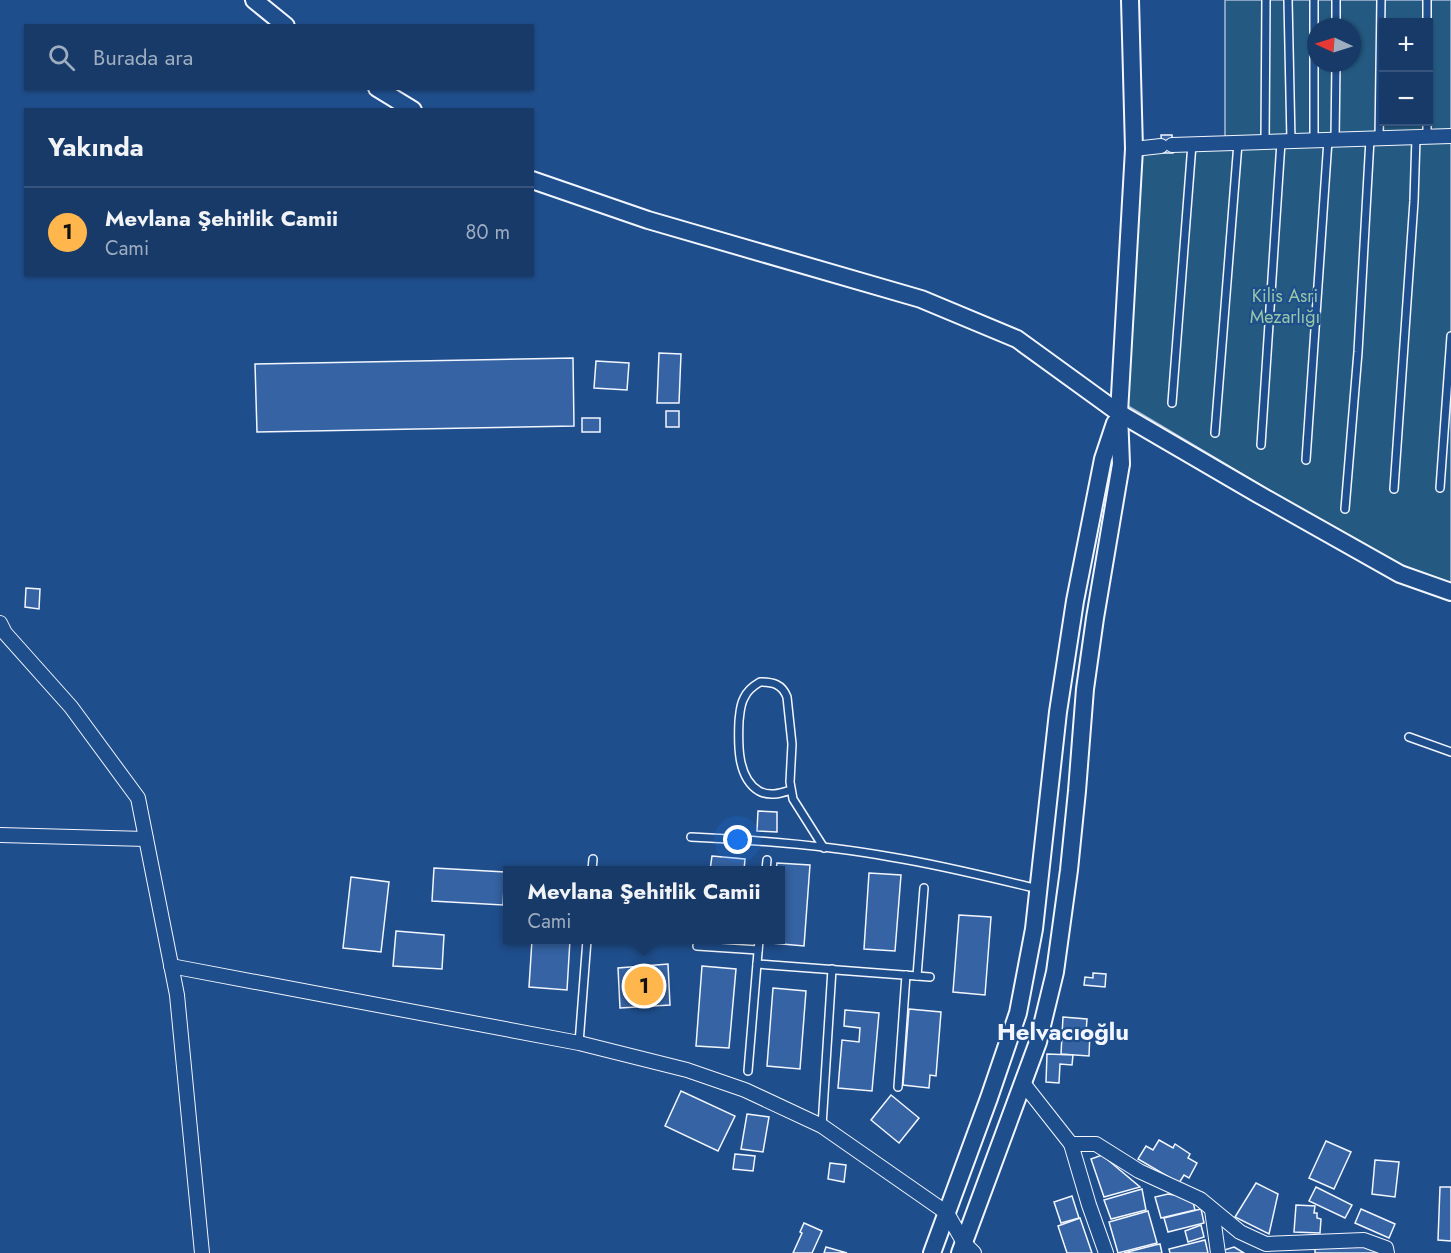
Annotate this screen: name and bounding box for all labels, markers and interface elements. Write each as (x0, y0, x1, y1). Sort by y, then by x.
north arrow (1307, 18, 1361, 72)
map controls (1379, 18, 1433, 126)
button: + (1379, 18, 1433, 72)
search box (24, 24, 534, 90)
icon: search (45, 41, 78, 74)
text: Burada ara (93, 41, 193, 73)
button: − (1379, 72, 1433, 126)
text: Yakında (48, 128, 144, 166)
text: Mevlana Şehitlik Camii (105, 202, 338, 234)
text: 1 (62, 218, 73, 247)
text: 80 m (465, 218, 510, 247)
text: Cami (105, 234, 149, 263)
park label: Kilis Asri Mezarlığı (1250, 283, 1320, 330)
your location (723, 825, 752, 854)
popup (503, 866, 785, 944)
text: Mevlana Şehitlik Camii (527, 875, 761, 907)
text: Cami (527, 907, 572, 936)
pin: 1 (624, 964, 664, 1008)
district label: Helvacıoğlu (997, 1014, 1129, 1049)

